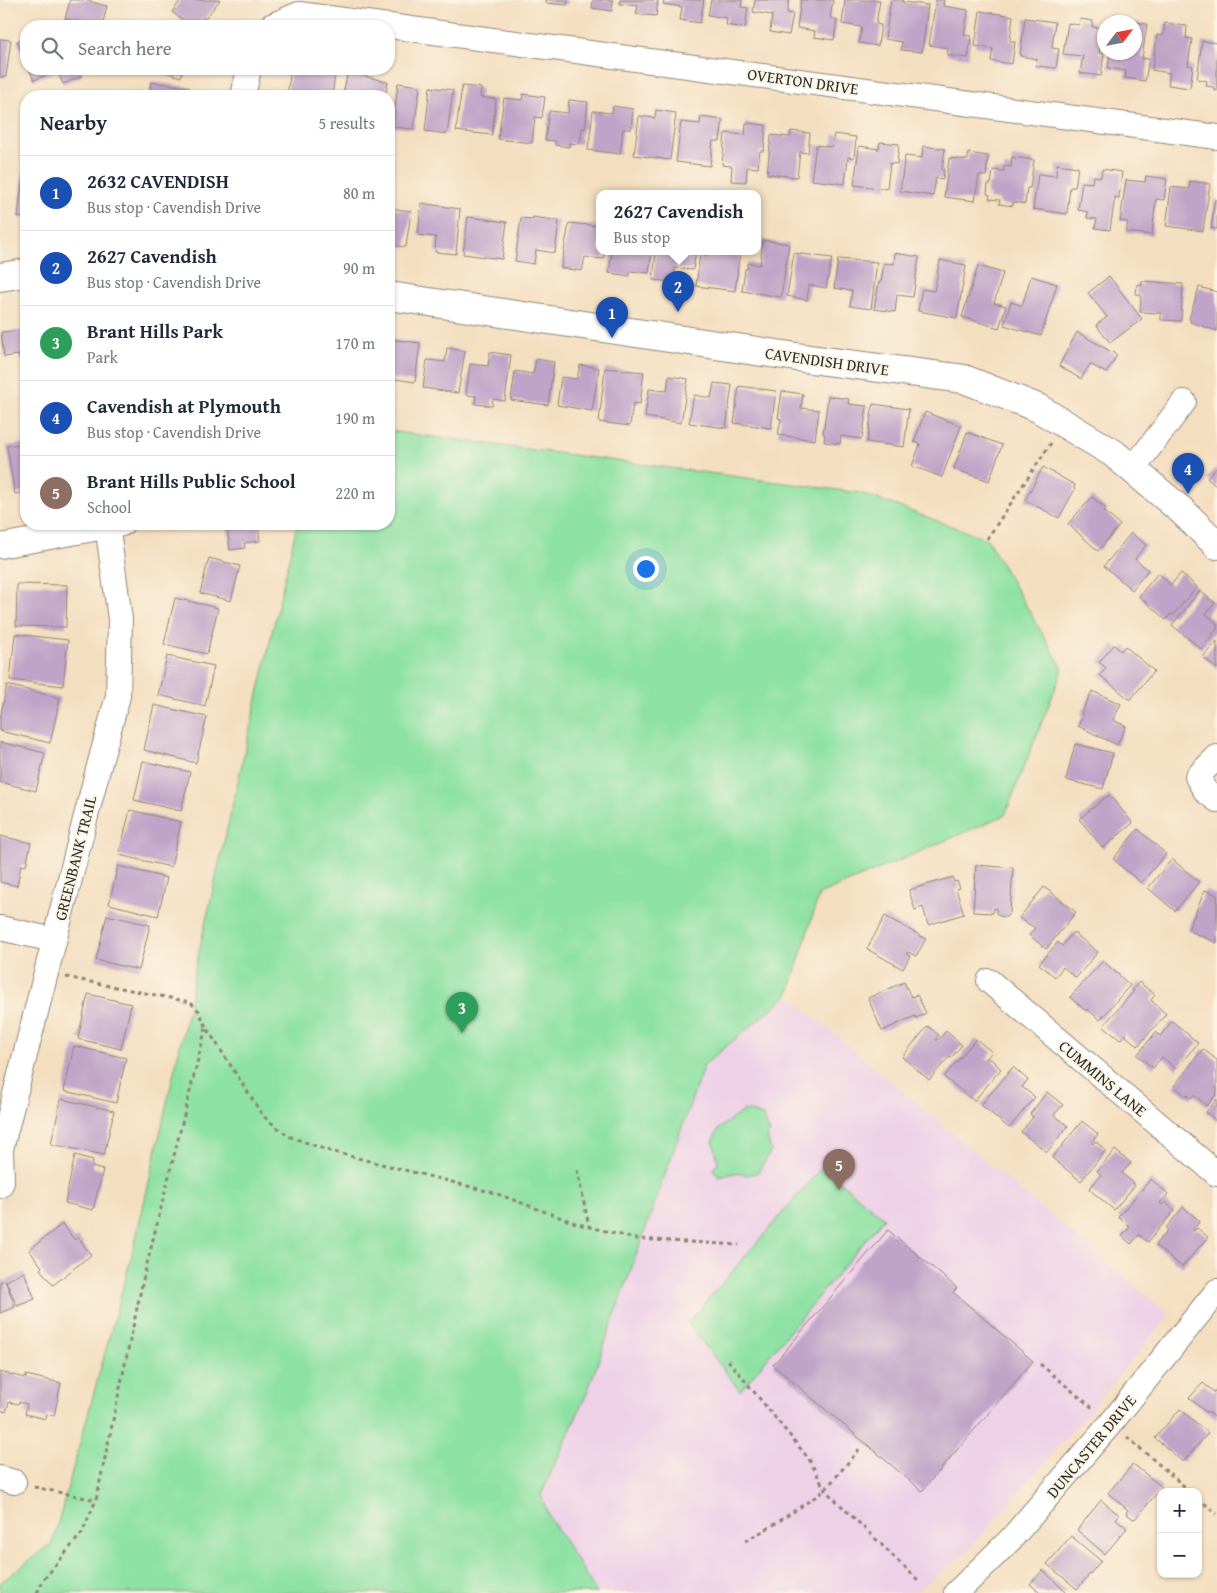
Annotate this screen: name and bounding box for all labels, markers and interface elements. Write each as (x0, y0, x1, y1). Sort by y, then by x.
north arrow (1097, 15, 1142, 60)
search box (20, 20, 395, 75)
icon: search (38, 34, 66, 62)
text: Search here (78, 34, 172, 62)
street label: OVERTON DRIVE (746, 61, 860, 101)
text: Nearby (40, 107, 107, 138)
text: 5 results (318, 111, 375, 135)
text: 2632 CAVENDISH (87, 167, 229, 195)
text: 1 (52, 181, 60, 205)
text: 80 m (343, 181, 375, 205)
popup (596, 190, 761, 255)
text: Bus stop · Cavendish Drive (87, 195, 261, 219)
text: 2627 Cavendish (614, 197, 743, 225)
text: Bus stop (614, 225, 670, 249)
text: 2627 Cavendish (87, 242, 217, 270)
text: 2 (52, 256, 60, 280)
text: 90 m (343, 256, 375, 280)
text: Bus stop · Cavendish Drive (87, 270, 261, 294)
pin: 2 (662, 271, 694, 312)
pin: 1 (596, 297, 628, 338)
text: Brant Hills Park (87, 317, 223, 345)
text: 3 (52, 331, 60, 355)
text: 170 m (335, 331, 375, 355)
street label: CAVENDISH DRIVE (764, 340, 890, 382)
text: Park (87, 345, 118, 369)
text: Cavendish at Plymouth (87, 392, 281, 420)
text: 4 (52, 406, 60, 430)
text: 190 m (335, 406, 375, 430)
text: Bus stop · Cavendish Drive (87, 420, 261, 444)
pin: 4 (1172, 453, 1204, 494)
text: Brant Hills Public School (87, 467, 296, 495)
text: 5 (52, 481, 60, 505)
text: 220 m (335, 481, 375, 505)
text: School (87, 495, 131, 519)
your location (633, 556, 659, 582)
street label: GREENBANK TRAIL (48, 793, 102, 923)
pin: 3 (446, 992, 478, 1033)
street label: CUMMINS LANE (1054, 1034, 1152, 1122)
pin: 5 (823, 1149, 855, 1190)
street label: DUNCASTER DRIVE (1040, 1389, 1142, 1503)
map controls (1157, 1488, 1202, 1578)
button: + (1157, 1488, 1202, 1533)
button: − (1157, 1533, 1202, 1578)

